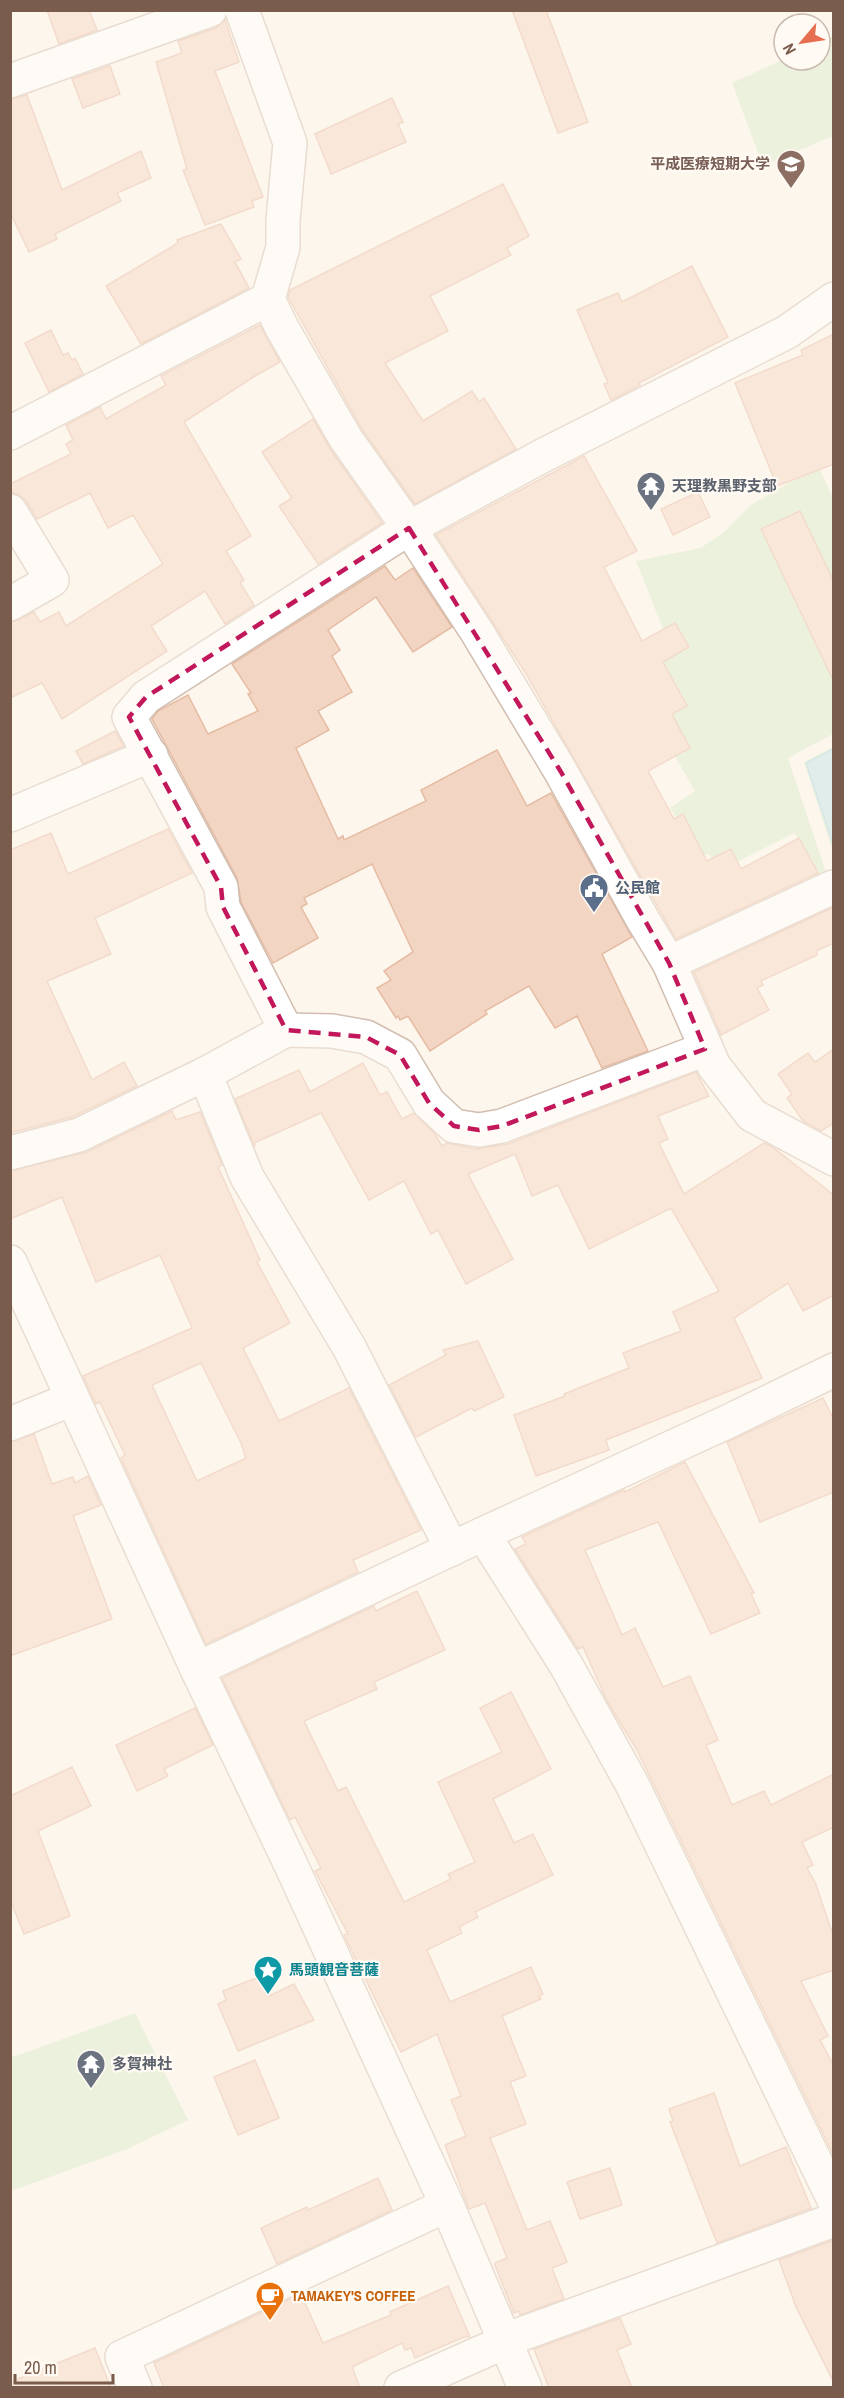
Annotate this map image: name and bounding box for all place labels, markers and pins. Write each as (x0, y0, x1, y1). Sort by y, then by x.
school or university icon: 平成医療短期大学 (775, 148, 807, 190)
place label: 平成医療短期大学 (650, 153, 770, 174)
temple icon: 天理教黒野支部 (635, 470, 667, 512)
place label: 天理教黒野支部 (672, 475, 777, 496)
public building icon: 公民館 (578, 872, 610, 914)
place label: 公民館 (615, 877, 660, 898)
place icon: 馬頭観音菩薩 (252, 1954, 284, 1996)
place label: 馬頭観音菩薩 (289, 1959, 379, 1980)
temple icon: 多賀神社 (75, 2048, 107, 2090)
place label: 多賀神社 (112, 2053, 172, 2074)
cafe icon: TAMAKEY'S COFFEE (254, 2280, 286, 2322)
place label: TAMAKEY'S COFFEE (291, 2285, 415, 2306)

